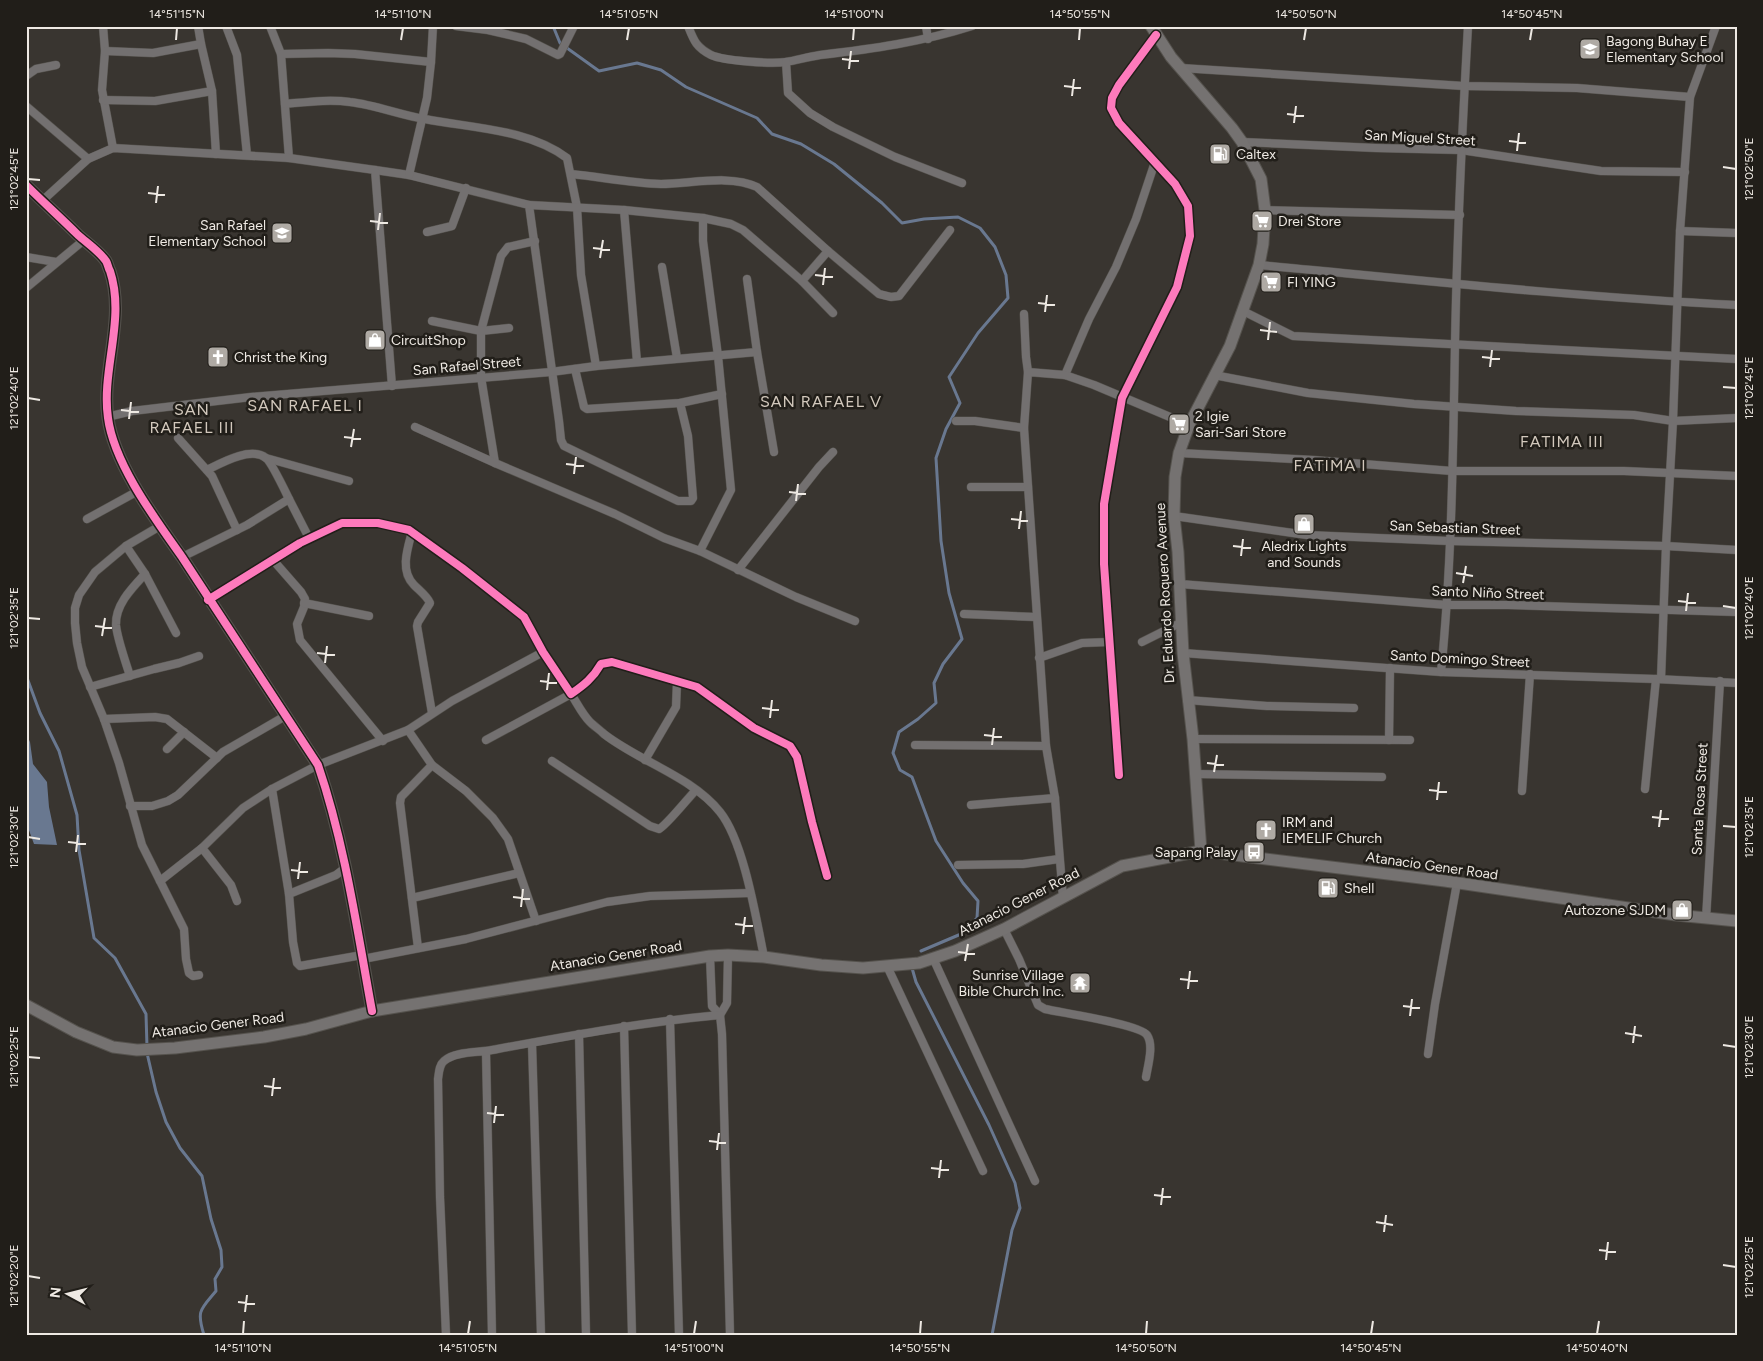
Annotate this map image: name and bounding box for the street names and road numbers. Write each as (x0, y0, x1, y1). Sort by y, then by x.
street label: San Miguel Street (1364, 127, 1476, 149)
street label: San Rafael Street (412, 353, 522, 379)
street label: Dr. Eduardo Roquero Avenue (1152, 502, 1178, 684)
street label: San Sebastian Street (1389, 517, 1521, 539)
street label: Santo Niño Street (1431, 583, 1545, 603)
street label: Santo Domingo Street (1390, 647, 1530, 671)
street label: Santa Rosa Street (1689, 742, 1711, 856)
street label: Atanacio Gener Road (1365, 848, 1499, 884)
street label: Atanacio Gener Road (956, 864, 1082, 940)
street label: Atanacio Gener Road (549, 937, 683, 975)
street label: Atanacio Gener Road (151, 1008, 285, 1042)

